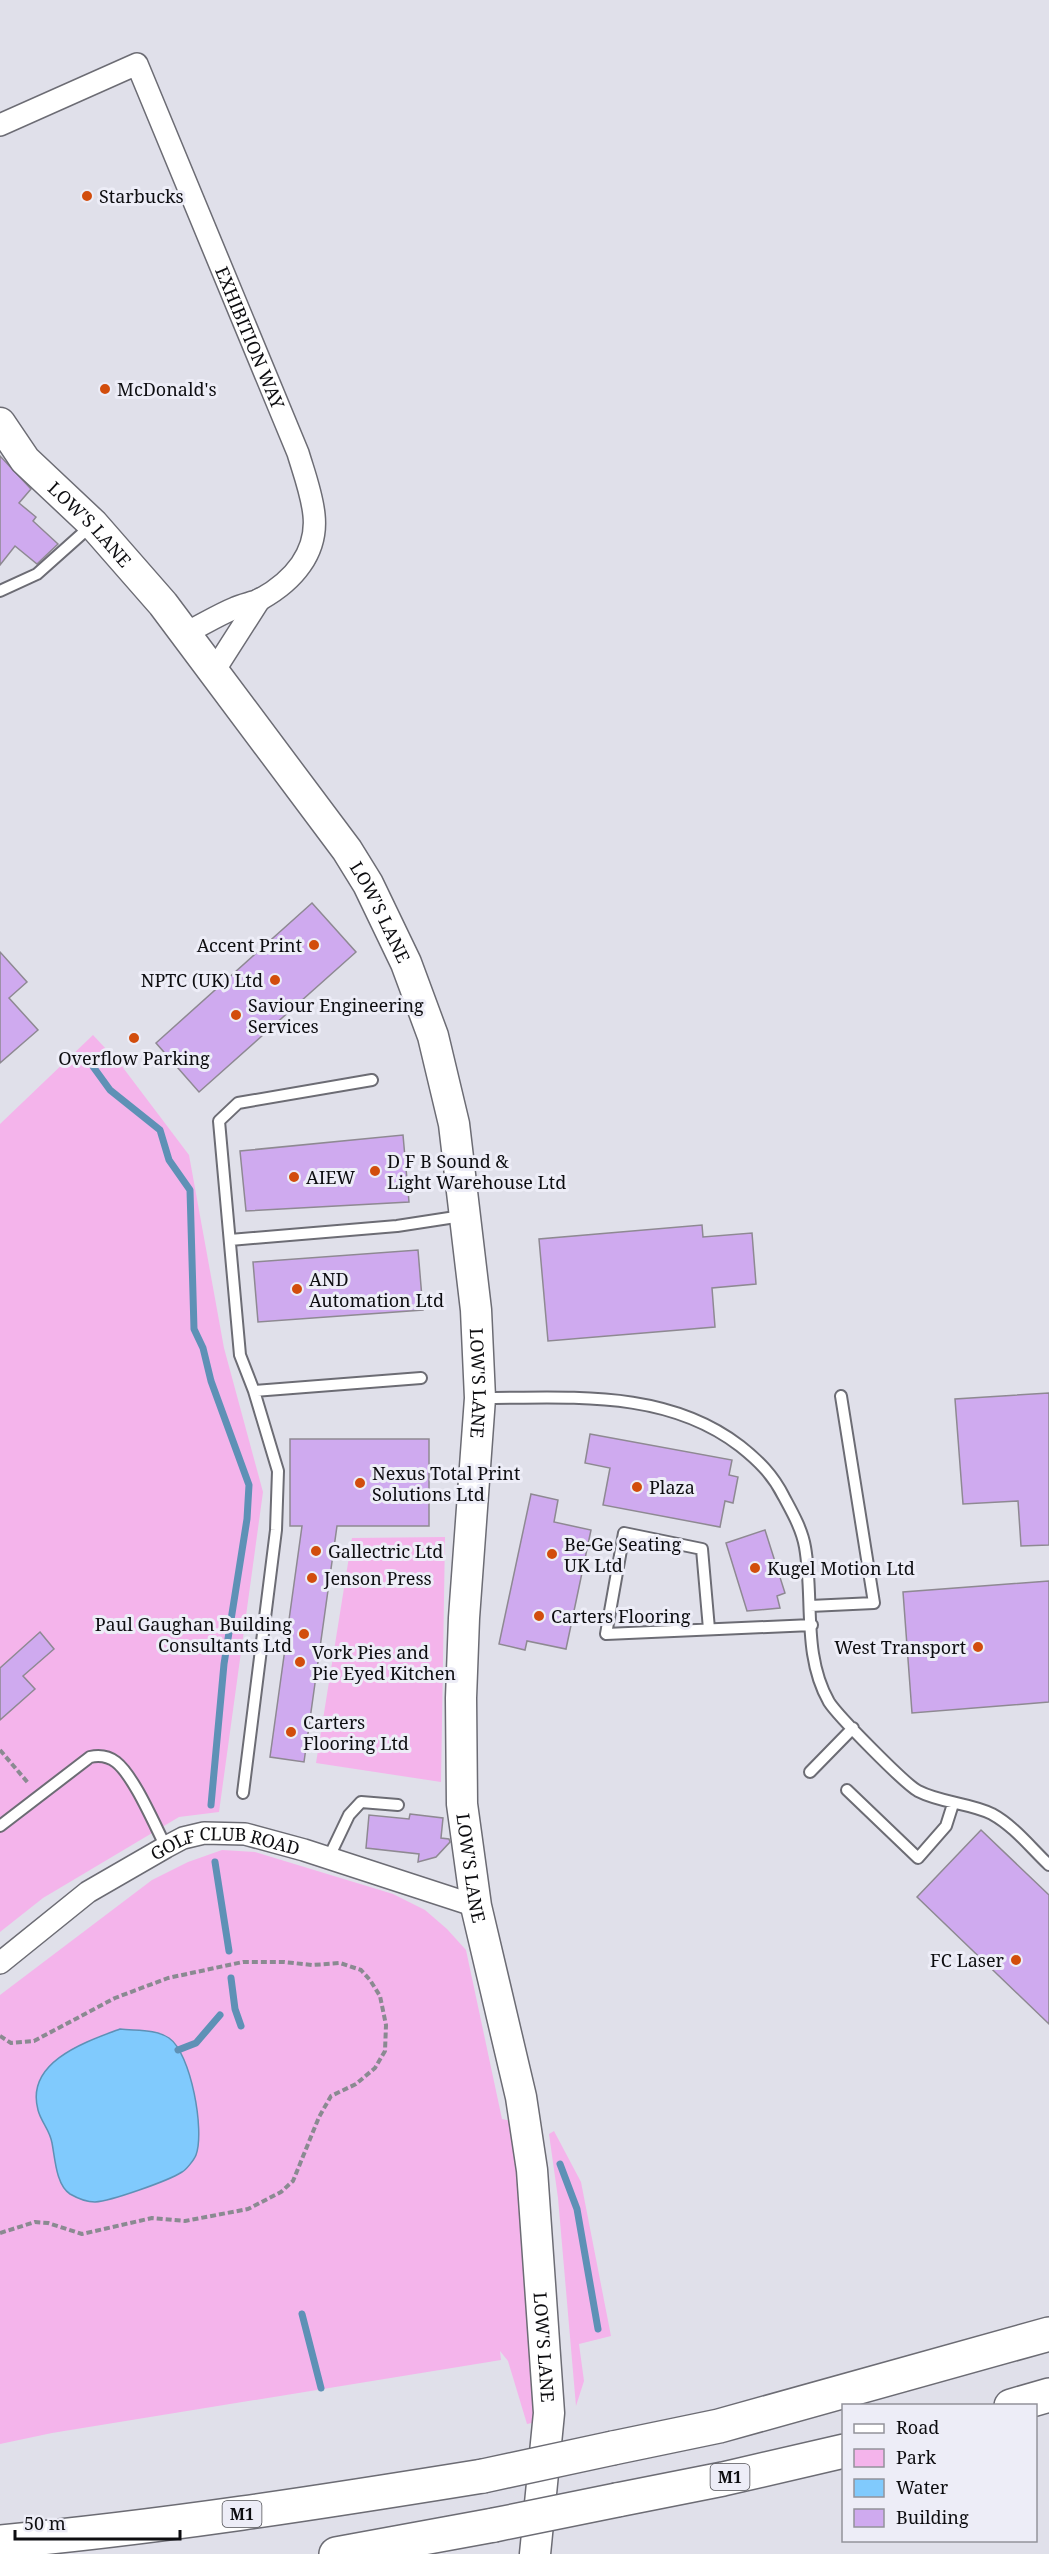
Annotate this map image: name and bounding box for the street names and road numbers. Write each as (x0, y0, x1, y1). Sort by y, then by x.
street label: EXHIBITION WAY (210, 263, 291, 413)
street label: LOW'S LANE (43, 476, 137, 572)
street label: LOW'S LANE (345, 857, 416, 966)
street label: LOW'S LANE (465, 1327, 492, 1439)
street label: LOW'S LANE (451, 1812, 492, 1925)
street label: GOLF CLUB ROAD (146, 1821, 303, 1866)
street label: LOW'S LANE (529, 2291, 560, 2403)
road number: M1 (710, 2464, 750, 2490)
road number: M1 (222, 2501, 262, 2527)

